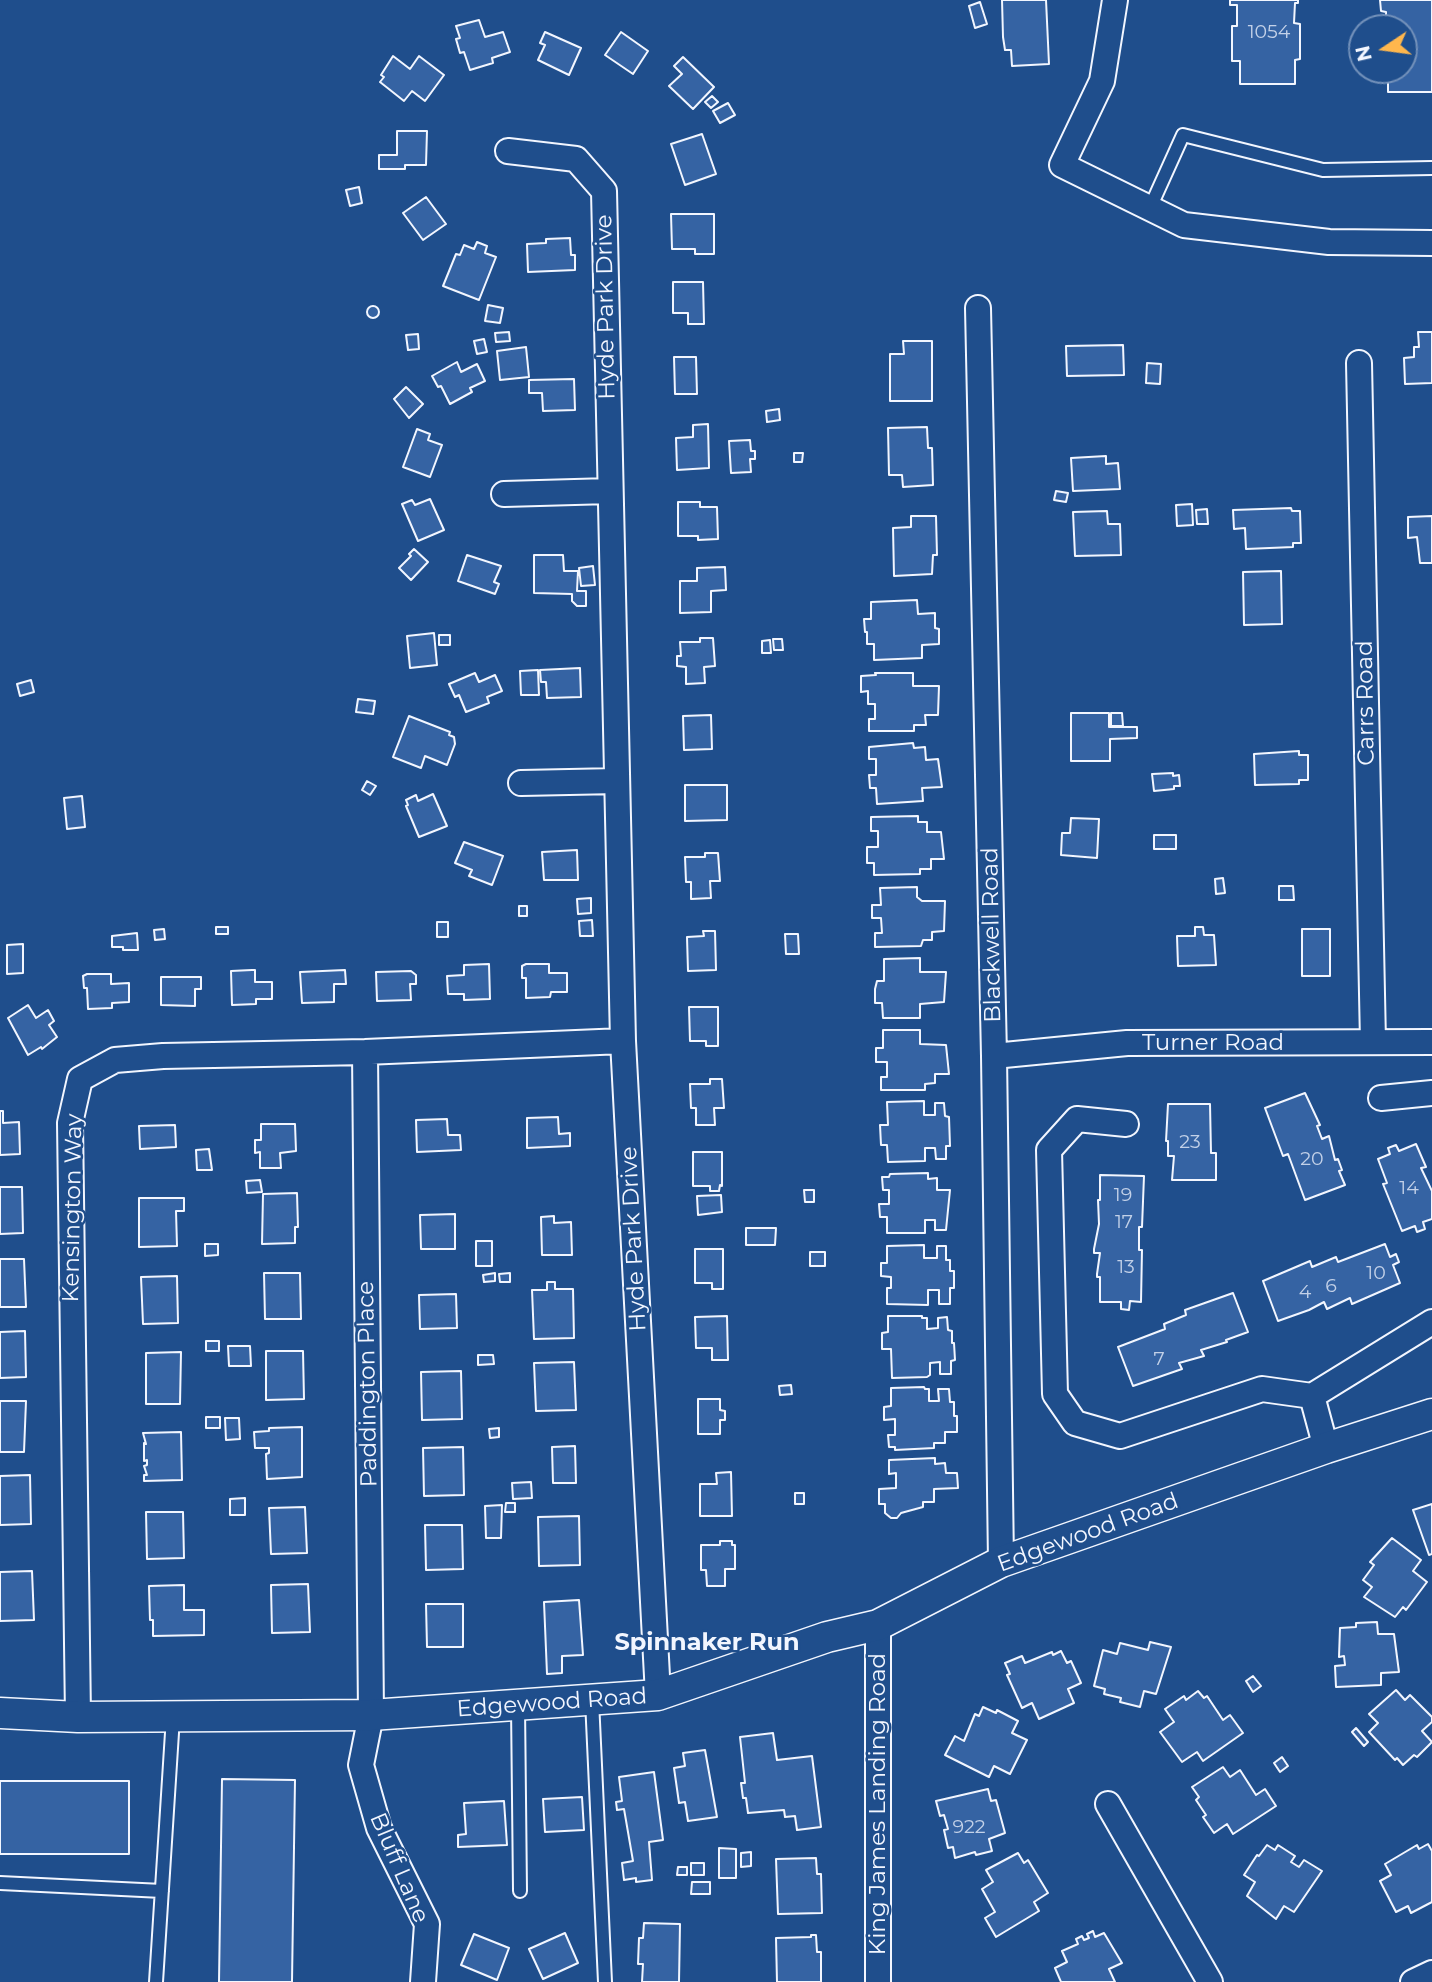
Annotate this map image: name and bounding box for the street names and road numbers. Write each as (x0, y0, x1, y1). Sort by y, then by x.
street label: Hyde Park Drive (591, 214, 621, 400)
street label: Carrs Road (1351, 640, 1381, 766)
street label: Blackwell Road (977, 847, 1007, 1023)
street label: Turner Road (1142, 1029, 1284, 1057)
street label: Kensington Way (58, 1113, 88, 1303)
street label: Hyde Park Drive (615, 1146, 653, 1332)
street label: Paddington Place (352, 1281, 384, 1487)
street label: Edgewood Road (994, 1487, 1182, 1579)
street label: King James Landing Road (864, 1653, 892, 1955)
street label: Edgewood Road (456, 1683, 648, 1723)
street label: Bluff Lane (363, 1809, 435, 1927)

